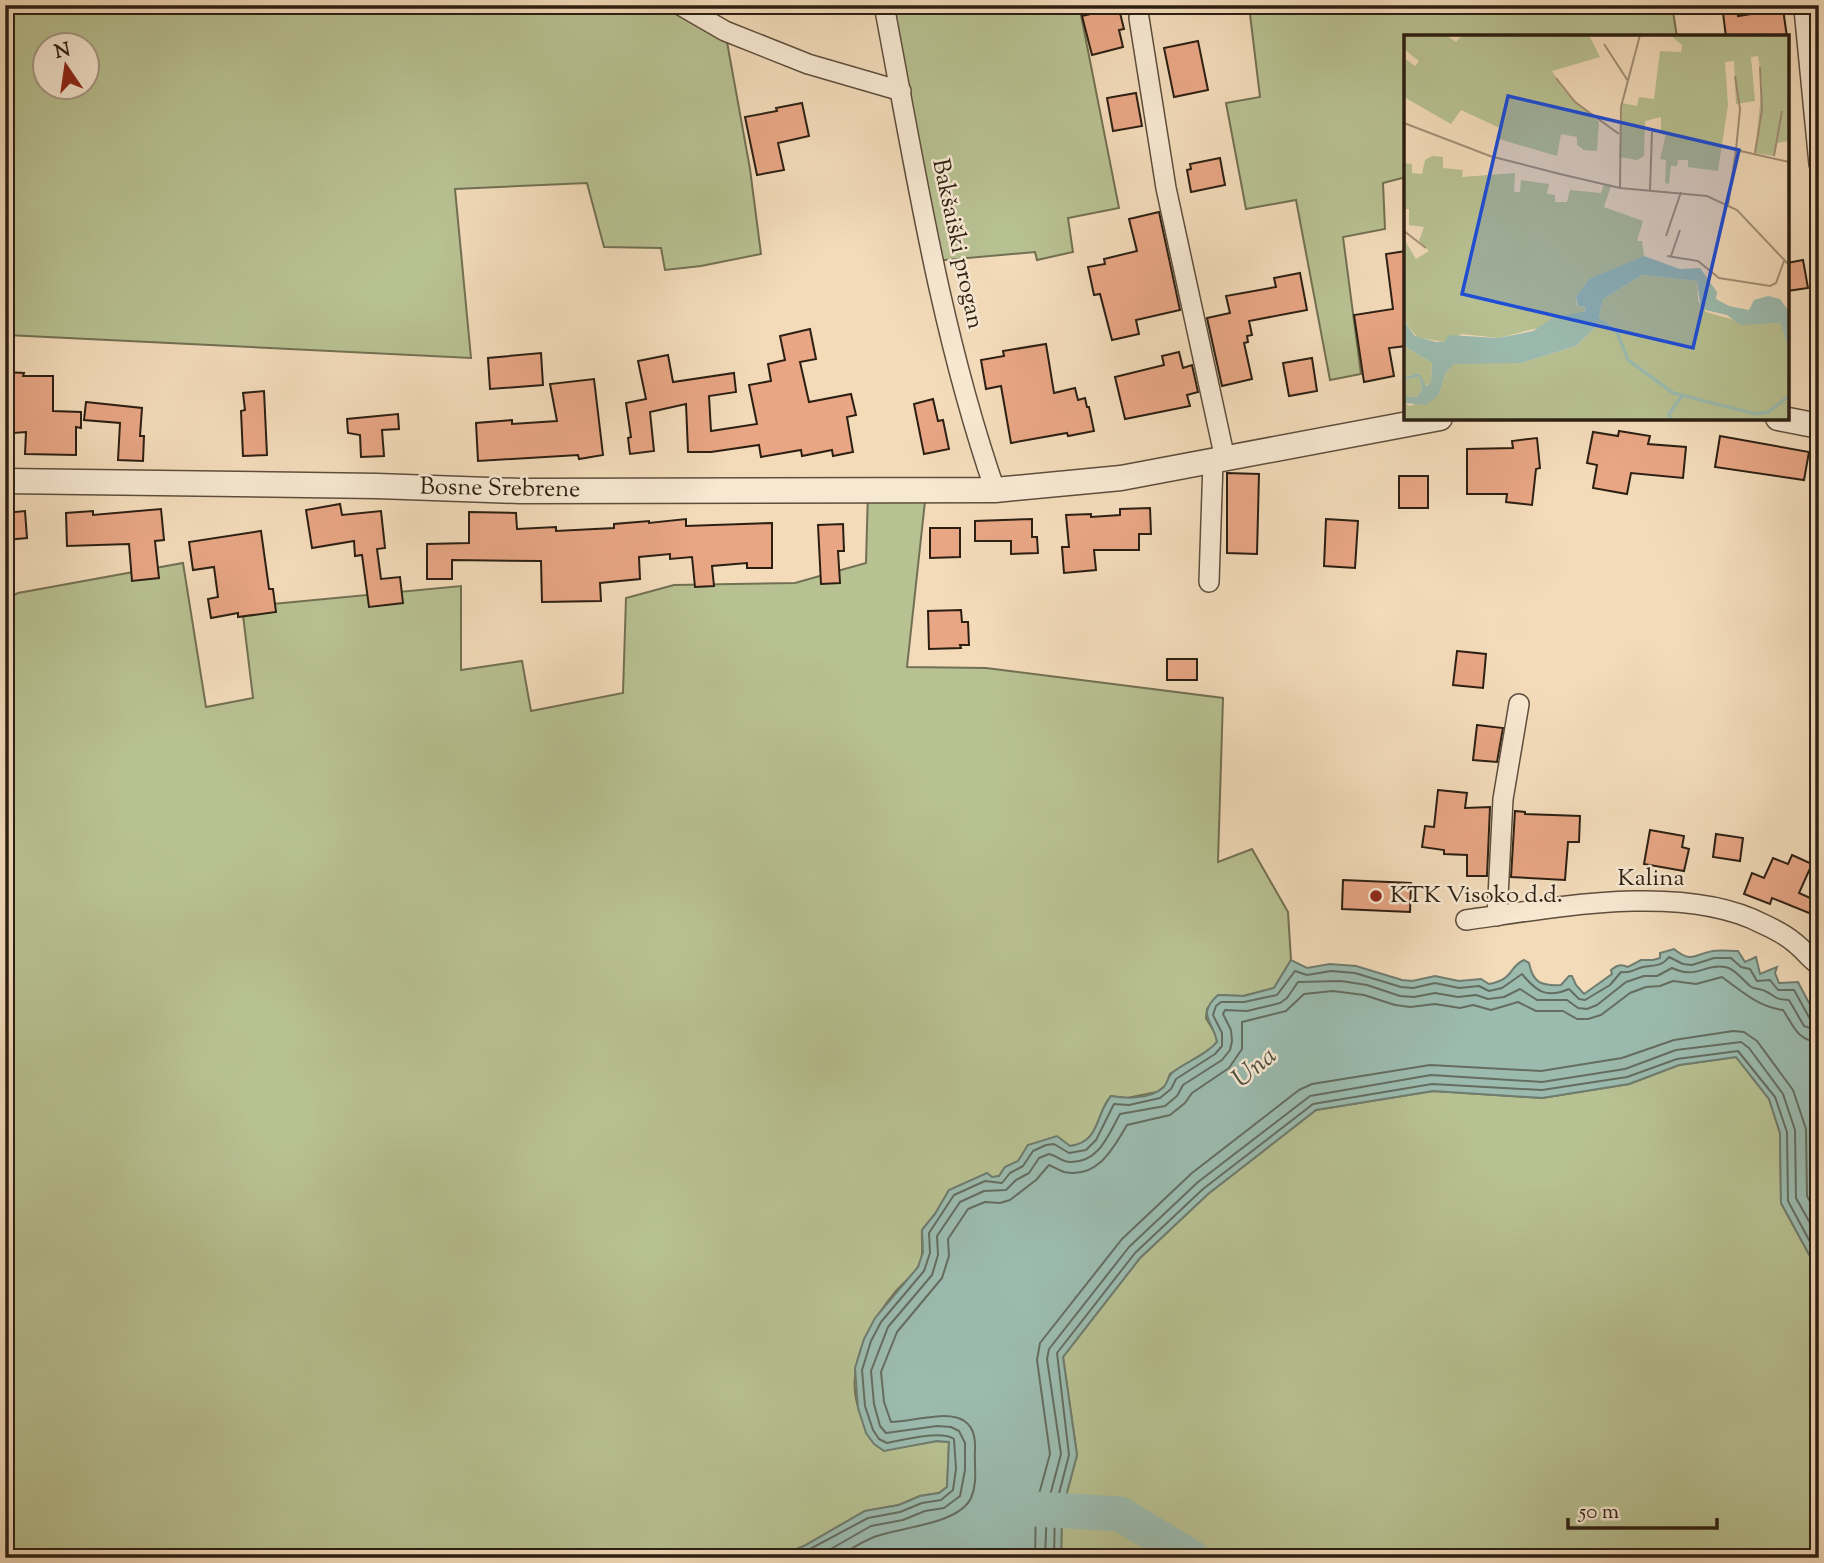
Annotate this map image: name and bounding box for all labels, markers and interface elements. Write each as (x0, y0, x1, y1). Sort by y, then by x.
north arrow (32, 32, 102, 102)
inset map (1404, 35, 1789, 420)
text: N (52, 37, 73, 67)
street label: Bakšaiški progan (922, 156, 992, 332)
street label: Bosne Srebrene (419, 471, 581, 507)
street label: Kalina (1617, 862, 1685, 896)
place label: KTK Visoko d.d. (1390, 879, 1563, 913)
marker: KTK Visoko d.d. (1368, 888, 1384, 904)
water label: Una (1225, 1039, 1285, 1097)
scale bar (1568, 1486, 1717, 1530)
text: 50 m (1578, 1498, 1619, 1528)

